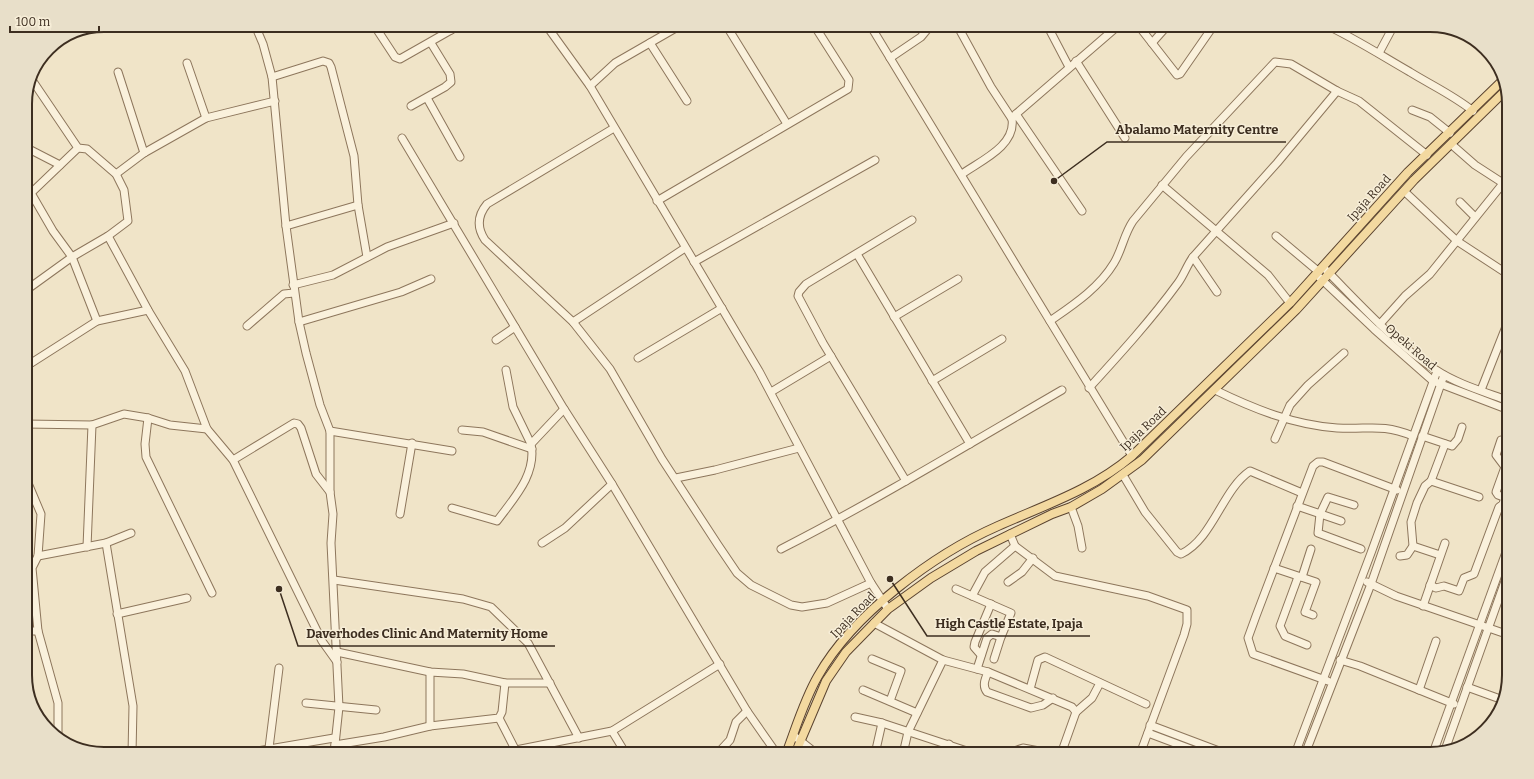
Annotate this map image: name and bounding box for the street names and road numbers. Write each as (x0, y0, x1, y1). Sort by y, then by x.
street label: Ipaja Road (1344, 172, 1394, 224)
street label: Opeki Road (1383, 321, 1439, 373)
street label: Ipaja Road (1117, 404, 1169, 454)
street label: Ipaja Road (828, 589, 878, 641)

